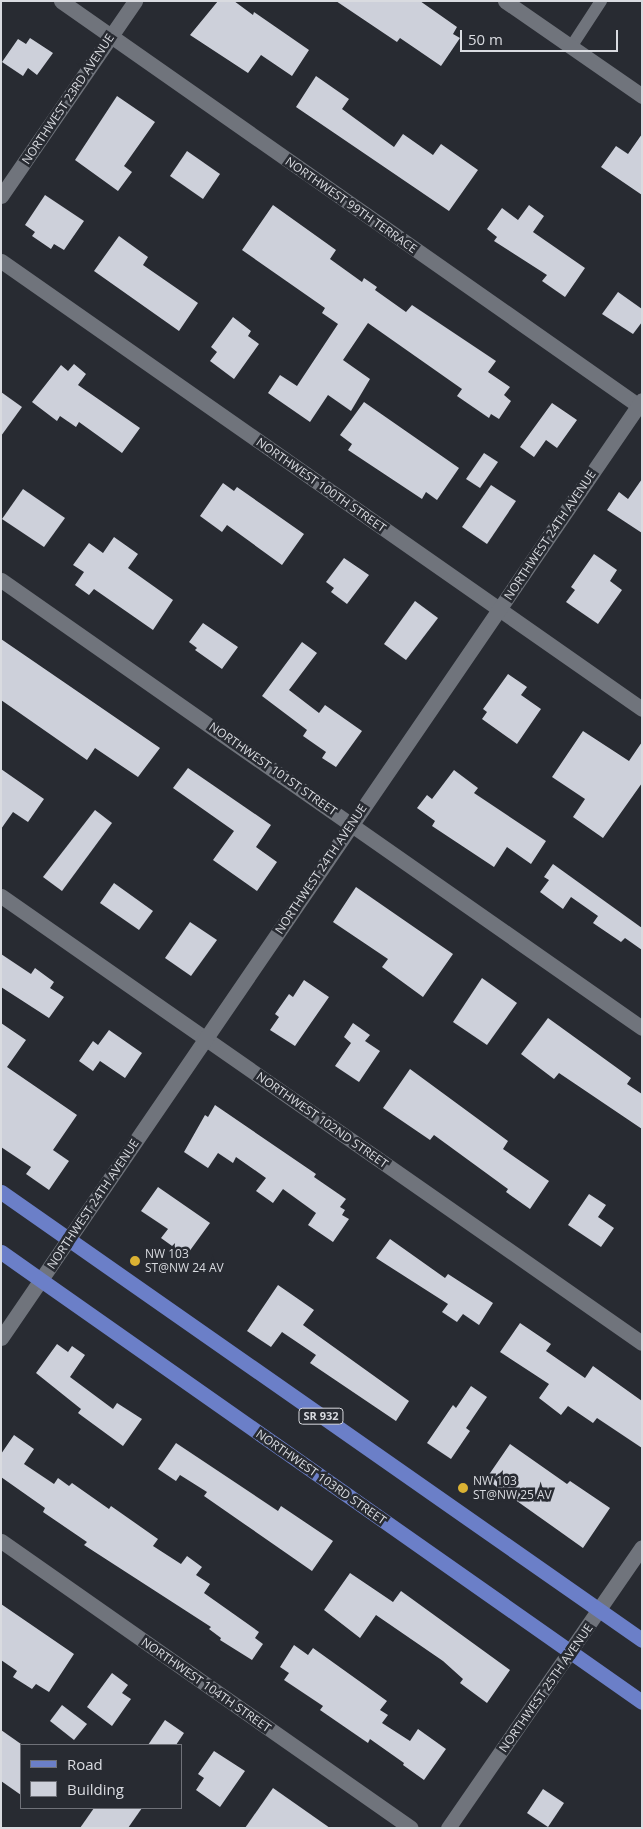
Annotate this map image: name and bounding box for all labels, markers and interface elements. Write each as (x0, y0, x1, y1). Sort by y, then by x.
scale bar (463, 20, 620, 52)
text: 50 m (468, 29, 503, 49)
street label: NORTHWEST 23RD AVENUE (19, 31, 117, 167)
street label: NORTHWEST 99TH TERRACE (282, 154, 420, 256)
street label: NORTHWEST 100TH STREET (253, 435, 389, 535)
street label: NORTHWEST 24TH AVENUE (501, 467, 599, 603)
street label: NORTHWEST 101ST STREET (206, 719, 340, 819)
street label: NORTHWEST 24TH AVENUE (272, 801, 370, 937)
street label: NORTHWEST 102ND STREET (253, 1069, 391, 1171)
street label: NORTHWEST 24TH AVENUE (44, 1136, 142, 1272)
place label: NW 103 ST@NW 24 AV (145, 1247, 224, 1275)
marker: NW 103 ST@NW 24 AV (129, 1255, 141, 1267)
road number: SR 932 (297, 1408, 345, 1424)
street label: NORTHWEST 103RD STREET (253, 1426, 389, 1528)
place label: NW 103 ST@NW 25 AV (473, 1474, 552, 1502)
marker: NW 103 ST@NW 25 AV (457, 1482, 469, 1494)
street label: NORTHWEST 25TH AVENUE (496, 1621, 596, 1755)
street label: NORTHWEST 104TH STREET (138, 1635, 274, 1735)
legend (20, 1744, 182, 1809)
text: Road (67, 1754, 103, 1774)
text: Building (67, 1779, 124, 1799)

